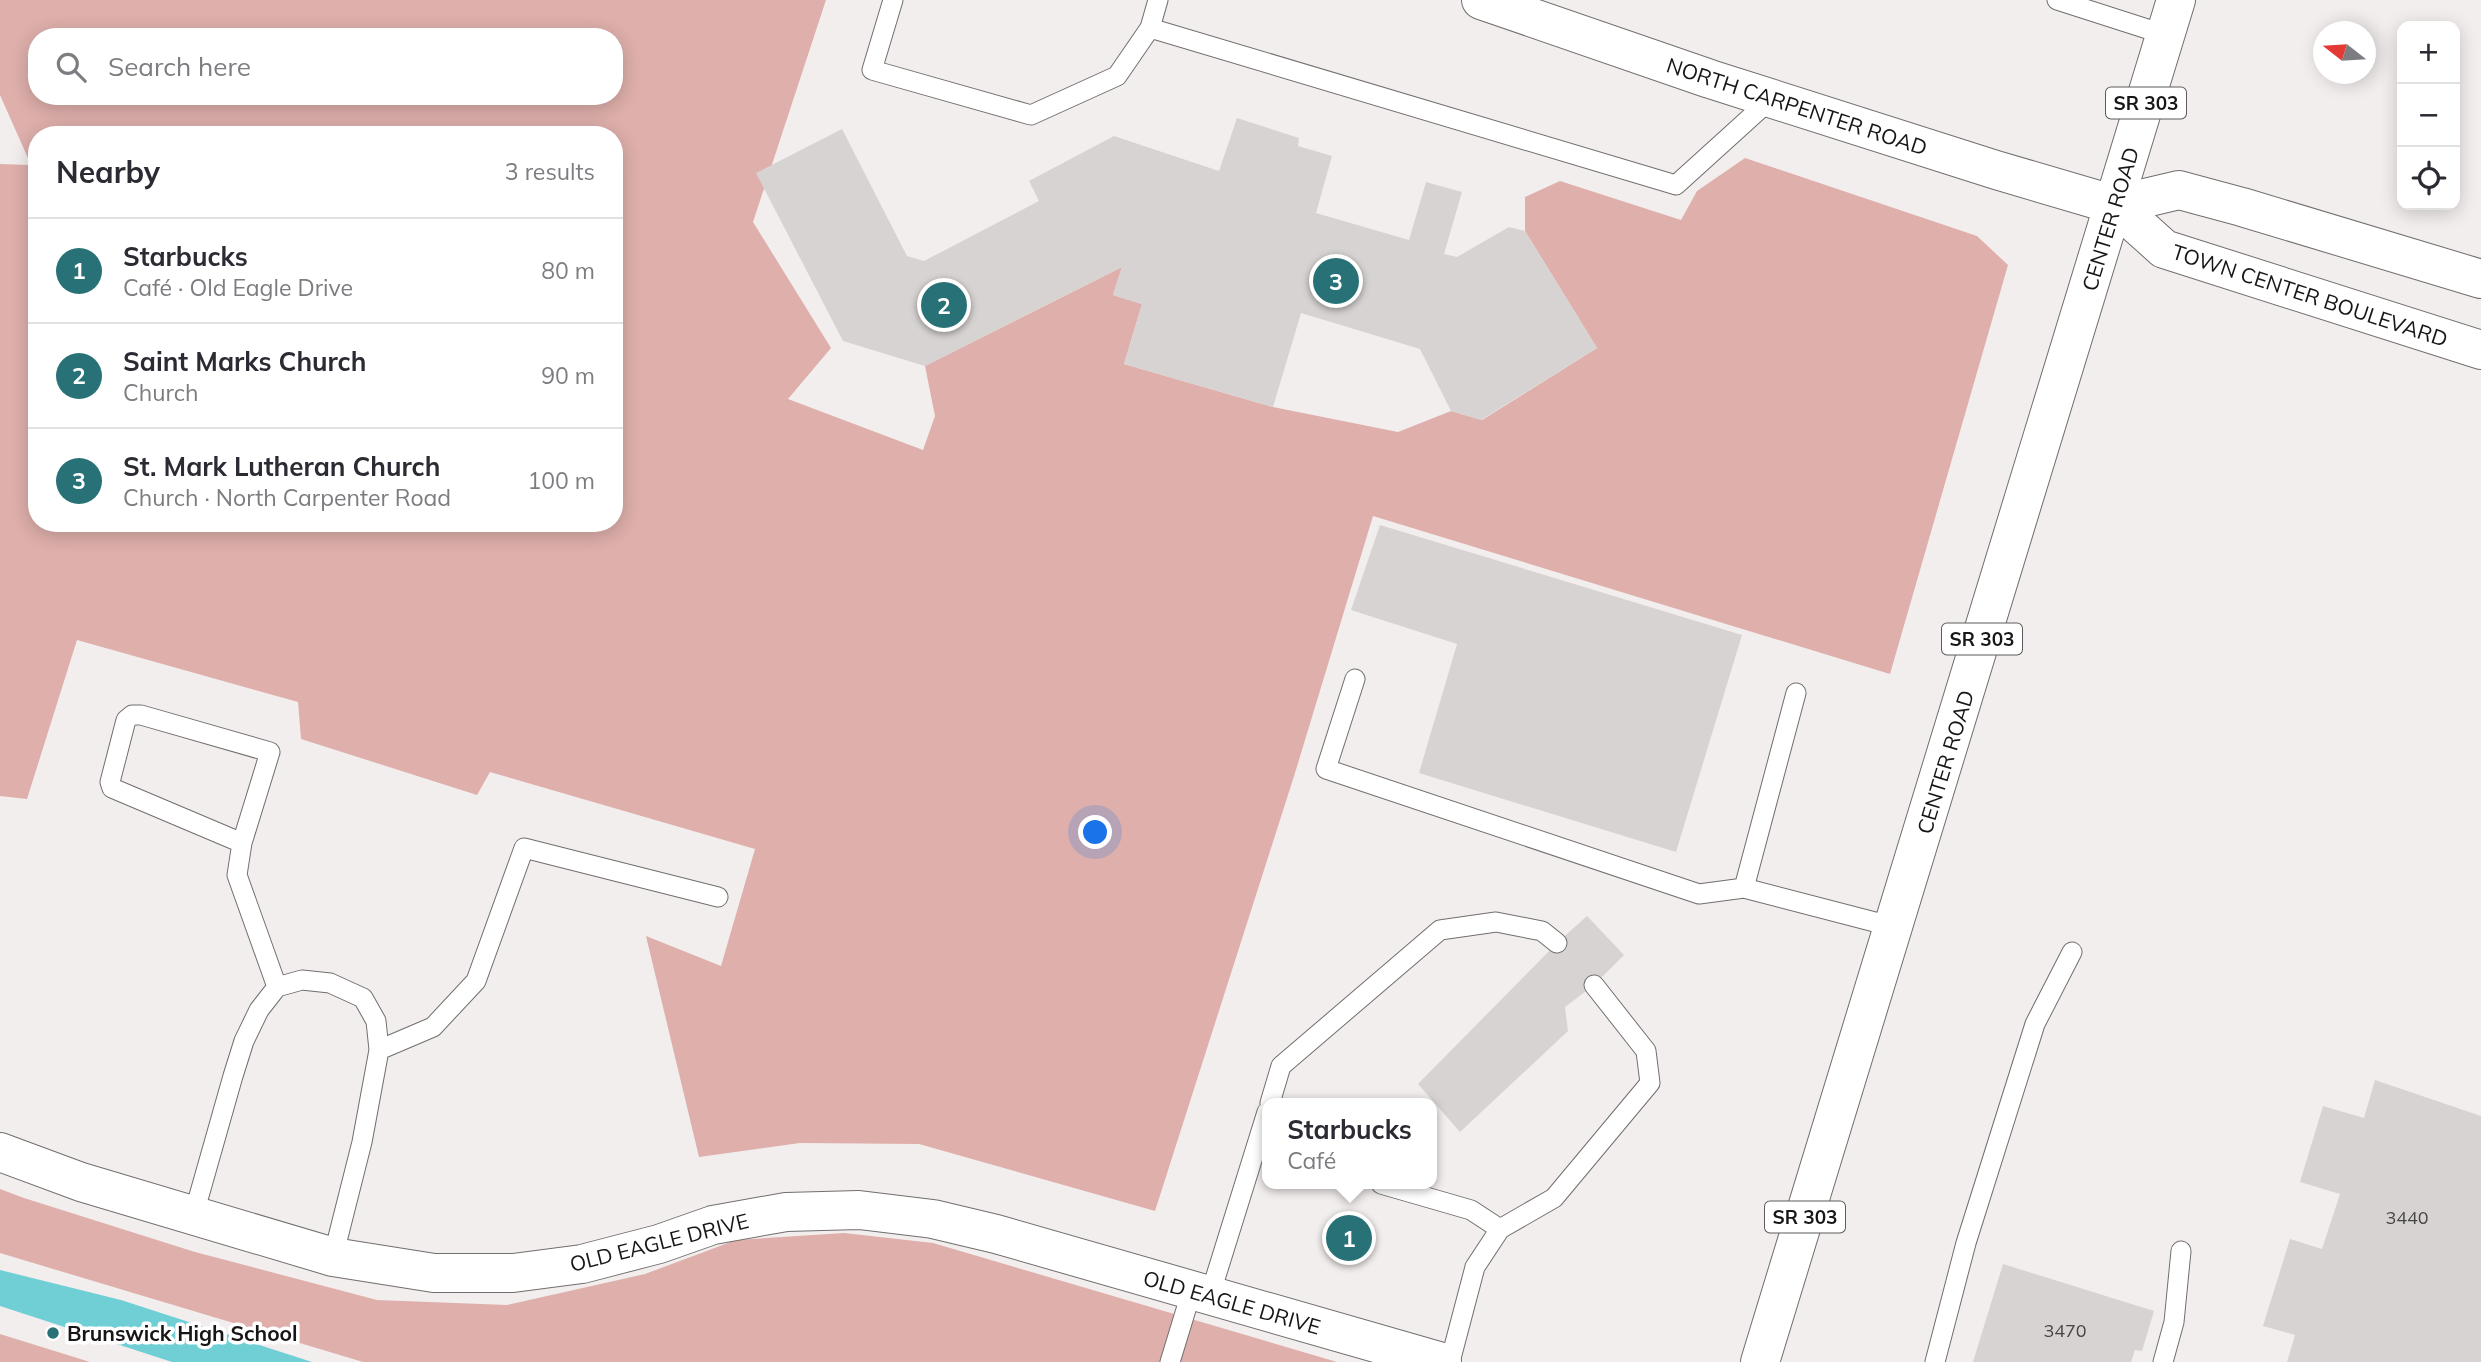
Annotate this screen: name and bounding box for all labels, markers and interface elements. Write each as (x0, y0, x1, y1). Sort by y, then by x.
north arrow (2313, 21, 2376, 84)
map controls (2397, 21, 2460, 210)
button: + (2397, 21, 2460, 84)
search box (28, 28, 623, 105)
icon: search (52, 48, 90, 86)
text: Search here (108, 50, 251, 83)
street label: NORTH CARPENTER ROAD (1663, 52, 1931, 160)
button: − (2397, 84, 2460, 147)
road number: SR 303 (2106, 88, 2186, 118)
street label: CENTER ROAD (2076, 144, 2144, 294)
button: locate (2397, 147, 2460, 210)
text: Nearby (56, 153, 160, 191)
text: 3 results (505, 157, 595, 186)
street label: TOWN CENTER BOULEVARD (2169, 238, 2451, 352)
text: Starbucks (123, 240, 248, 273)
pin: 3 (1313, 255, 1359, 307)
text: 1 (72, 256, 86, 285)
text: 80 m (541, 256, 595, 285)
text: Café · Old Eagle Drive (123, 273, 353, 302)
pin: 2 (921, 279, 967, 331)
text: Saint Marks Church (123, 345, 366, 378)
text: 2 (72, 361, 86, 390)
text: 90 m (541, 361, 595, 390)
text: Church (123, 378, 199, 407)
text: St. Mark Lutheran Church (123, 450, 440, 483)
text: 3 (72, 466, 86, 495)
text: 100 m (527, 466, 595, 495)
text: Church · North Carpenter Road (123, 483, 451, 512)
road number: SR 303 (1942, 624, 2022, 654)
street label: CENTER ROAD (1911, 687, 1979, 837)
your location (1078, 815, 1112, 849)
popup (1262, 1098, 1437, 1189)
text: Starbucks (1287, 1113, 1412, 1146)
text: Café (1287, 1146, 1336, 1175)
road number: SR 303 (1765, 1202, 1845, 1232)
house number: 3440 (2385, 1206, 2429, 1229)
street label: OLD EAGLE DRIVE (567, 1207, 751, 1277)
pin: 1 (1326, 1212, 1372, 1264)
street label: OLD EAGLE DRIVE (1140, 1264, 1324, 1340)
house number: 3470 (2043, 1319, 2087, 1342)
place label: Brunswick High School (67, 1320, 298, 1346)
marker: Brunswick High School (45, 1325, 61, 1341)

